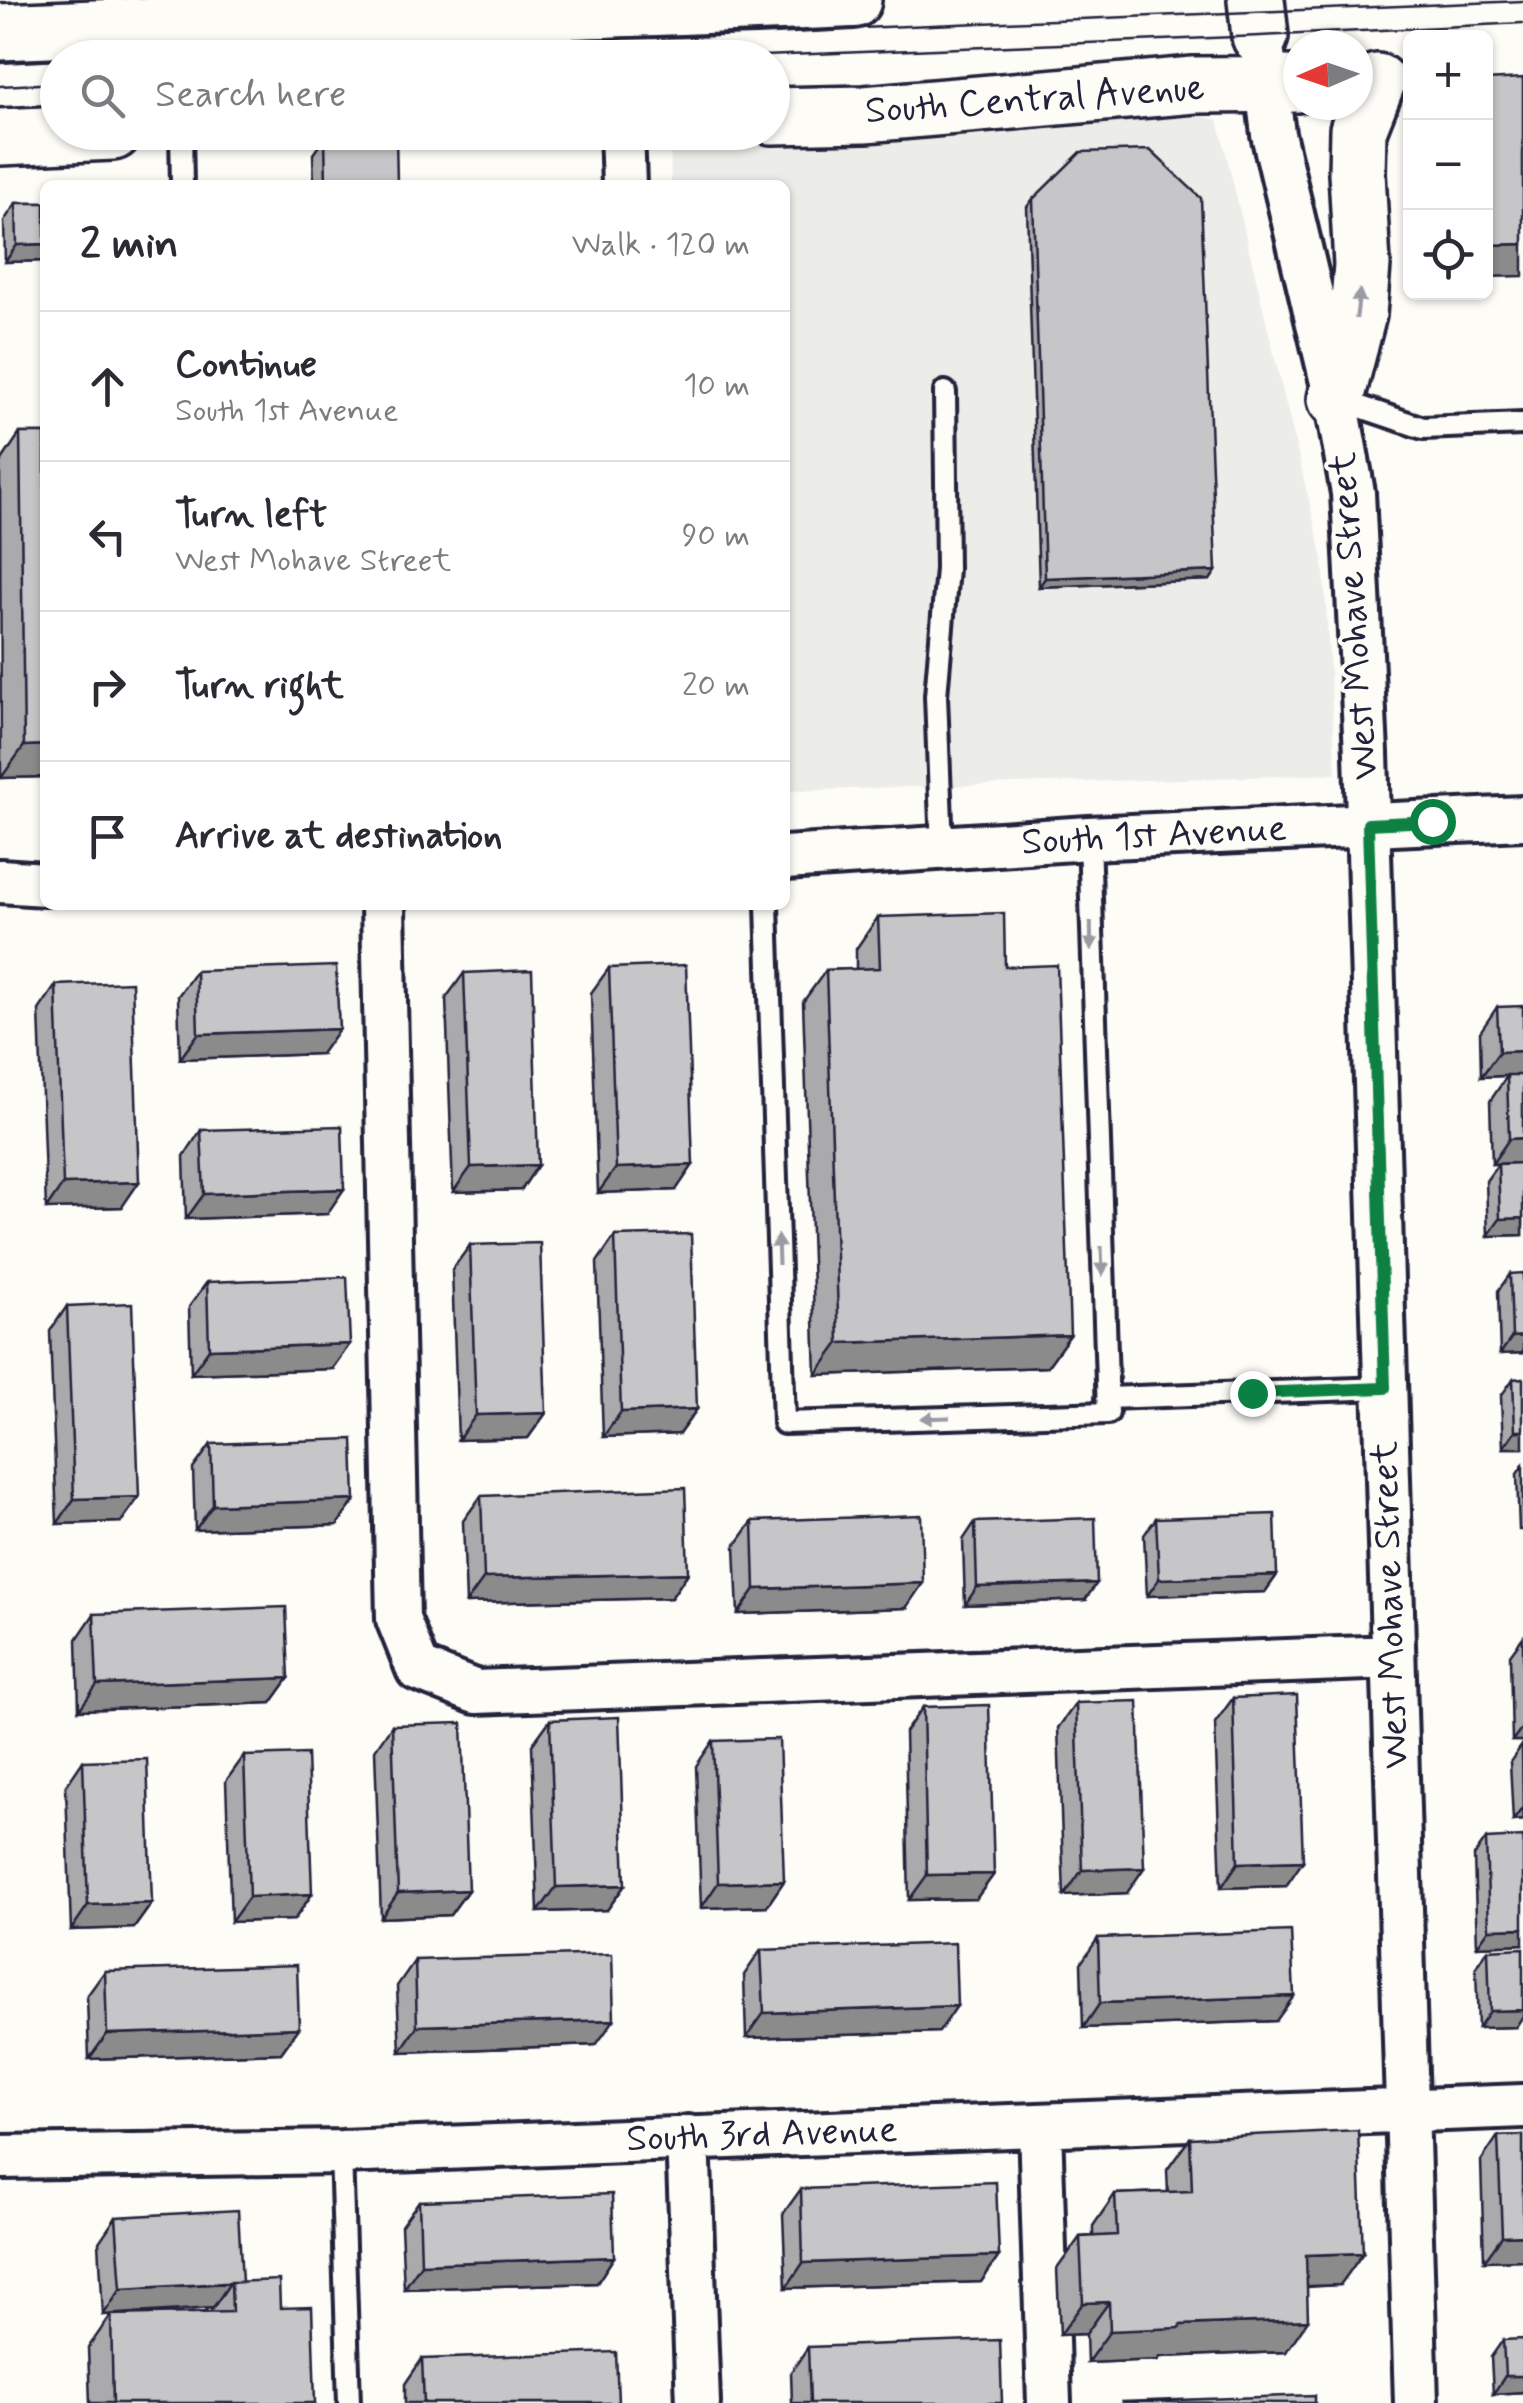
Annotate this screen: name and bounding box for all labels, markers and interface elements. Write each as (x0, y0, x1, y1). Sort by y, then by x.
north arrow (1283, 30, 1373, 120)
map controls (1403, 30, 1493, 300)
button: + (1403, 30, 1493, 120)
search box (40, 40, 790, 150)
street label: South Central Avenue (864, 64, 1206, 136)
icon: search (75, 68, 130, 123)
text: Search here (155, 71, 346, 120)
button: − (1403, 120, 1493, 210)
button: locate (1403, 210, 1493, 300)
text: 2 min (80, 218, 179, 273)
text: Walk · 120 m (572, 224, 750, 266)
one-way arrow (1350, 288, 1366, 320)
text: Continue (175, 341, 317, 390)
icon: ahead (80, 359, 135, 414)
text: 10 m (683, 365, 750, 407)
text: South 1st Avenue (175, 390, 398, 432)
street label: West Mohave Street (1319, 451, 1391, 781)
text: Turn left (175, 491, 327, 540)
icon: left (80, 509, 135, 564)
text: 90 m (682, 515, 750, 557)
text: West Mohave Street (175, 540, 451, 582)
icon: right (80, 659, 135, 714)
text: Turn right (175, 662, 344, 711)
text: 20 m (682, 665, 750, 707)
route start (1410, 799, 1456, 845)
street label: South 1st Avenue (1020, 805, 1288, 867)
icon: arrive (80, 809, 135, 864)
text: Arrive at destination (175, 812, 502, 861)
one-way arrow (1084, 920, 1100, 952)
one-way arrow (770, 1234, 786, 1266)
one-way arrow (1095, 1245, 1111, 1277)
route end (1230, 1371, 1276, 1417)
one-way arrow (919, 1411, 951, 1427)
street label: West Mohave Street (1361, 1440, 1421, 1770)
street label: South 3rd Avenue (626, 2106, 898, 2164)

